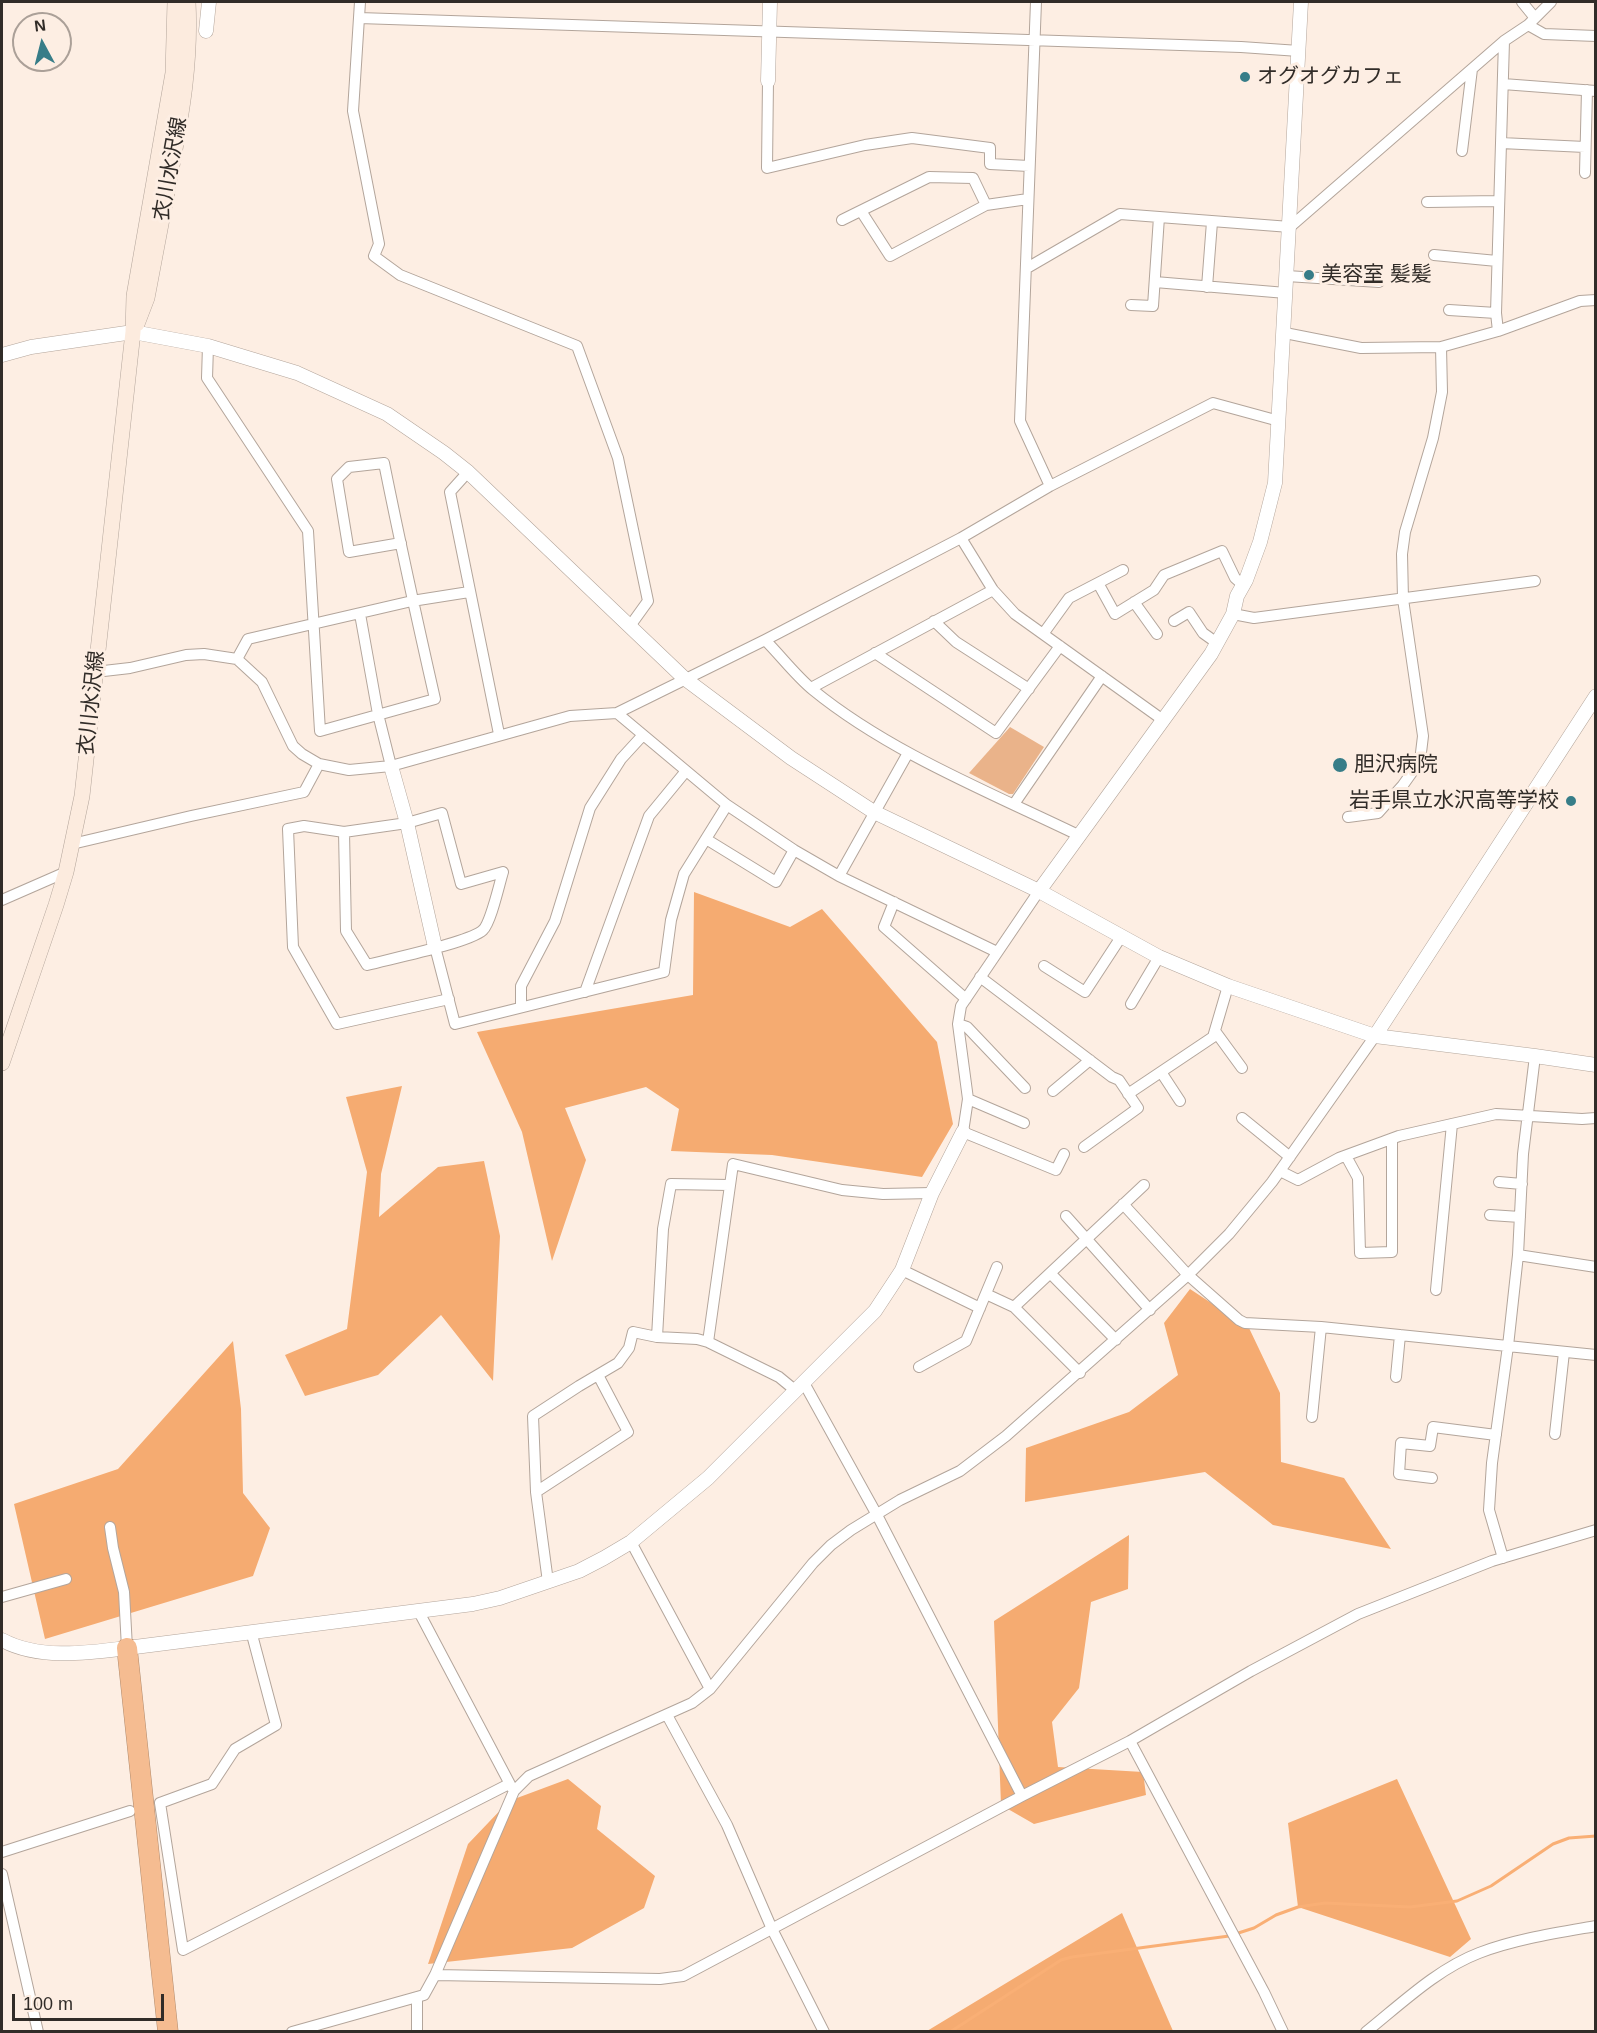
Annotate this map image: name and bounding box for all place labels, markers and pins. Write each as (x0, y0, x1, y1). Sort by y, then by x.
place label: オグオグカフェ (1257, 64, 1404, 90)
marker: オグオグカフェ (1238, 70, 1252, 84)
place label: 美容室 髪髪 (1321, 262, 1432, 288)
marker: 美容室 髪髪 (1302, 268, 1316, 282)
place label: 胆沢病院 (1354, 752, 1438, 778)
marker: 胆沢病院 (1331, 756, 1349, 774)
place label: 岩手県立水沢高等学校 (1349, 788, 1559, 814)
marker: 岩手県立水沢高等学校 (1564, 794, 1578, 808)

